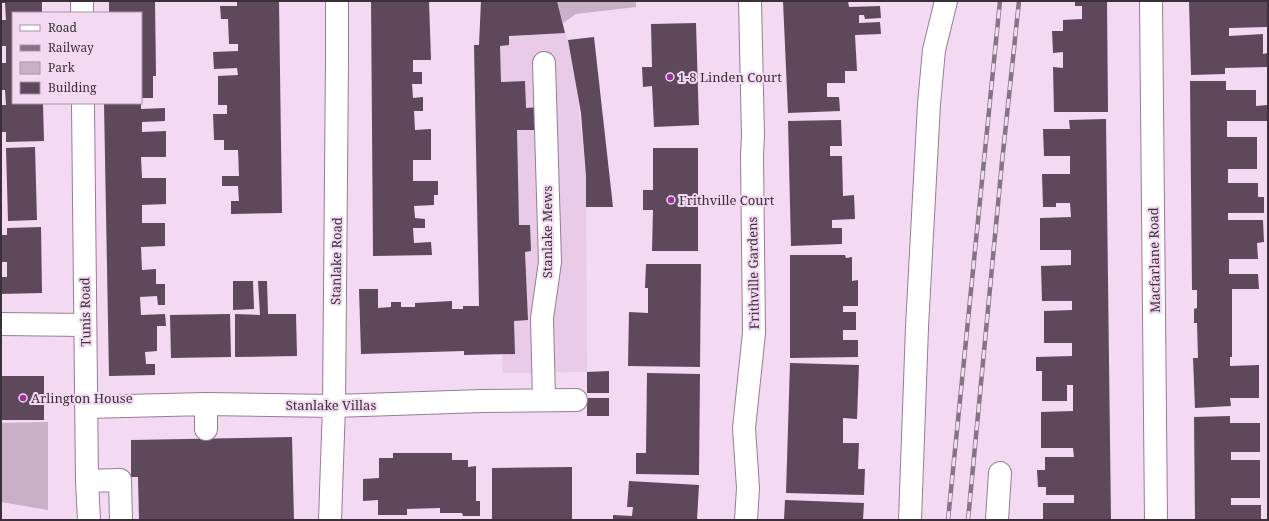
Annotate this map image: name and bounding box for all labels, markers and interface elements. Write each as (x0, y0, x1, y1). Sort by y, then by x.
legend (12, 12, 142, 104)
text: Road (48, 19, 78, 36)
text: Railway (48, 39, 94, 56)
text: Park (48, 59, 76, 76)
place label: 1-8 Linden Court (678, 68, 782, 86)
marker: 1-8 Linden Court (665, 72, 675, 82)
text: Building (48, 79, 97, 96)
street label: Stanlake Mews (538, 186, 556, 278)
place label: Frithville Court (679, 191, 775, 209)
marker: Frithville Court (666, 195, 676, 205)
street label: Macfarlane Road (1144, 207, 1164, 313)
street label: Frithville Gardens (743, 216, 763, 330)
street label: Stanlake Road (326, 217, 346, 305)
street label: Tunis Road (75, 277, 95, 347)
place label: Arlington House (31, 389, 133, 407)
marker: Arlington House (18, 393, 28, 403)
street label: Stanlake Villas (286, 396, 376, 414)

